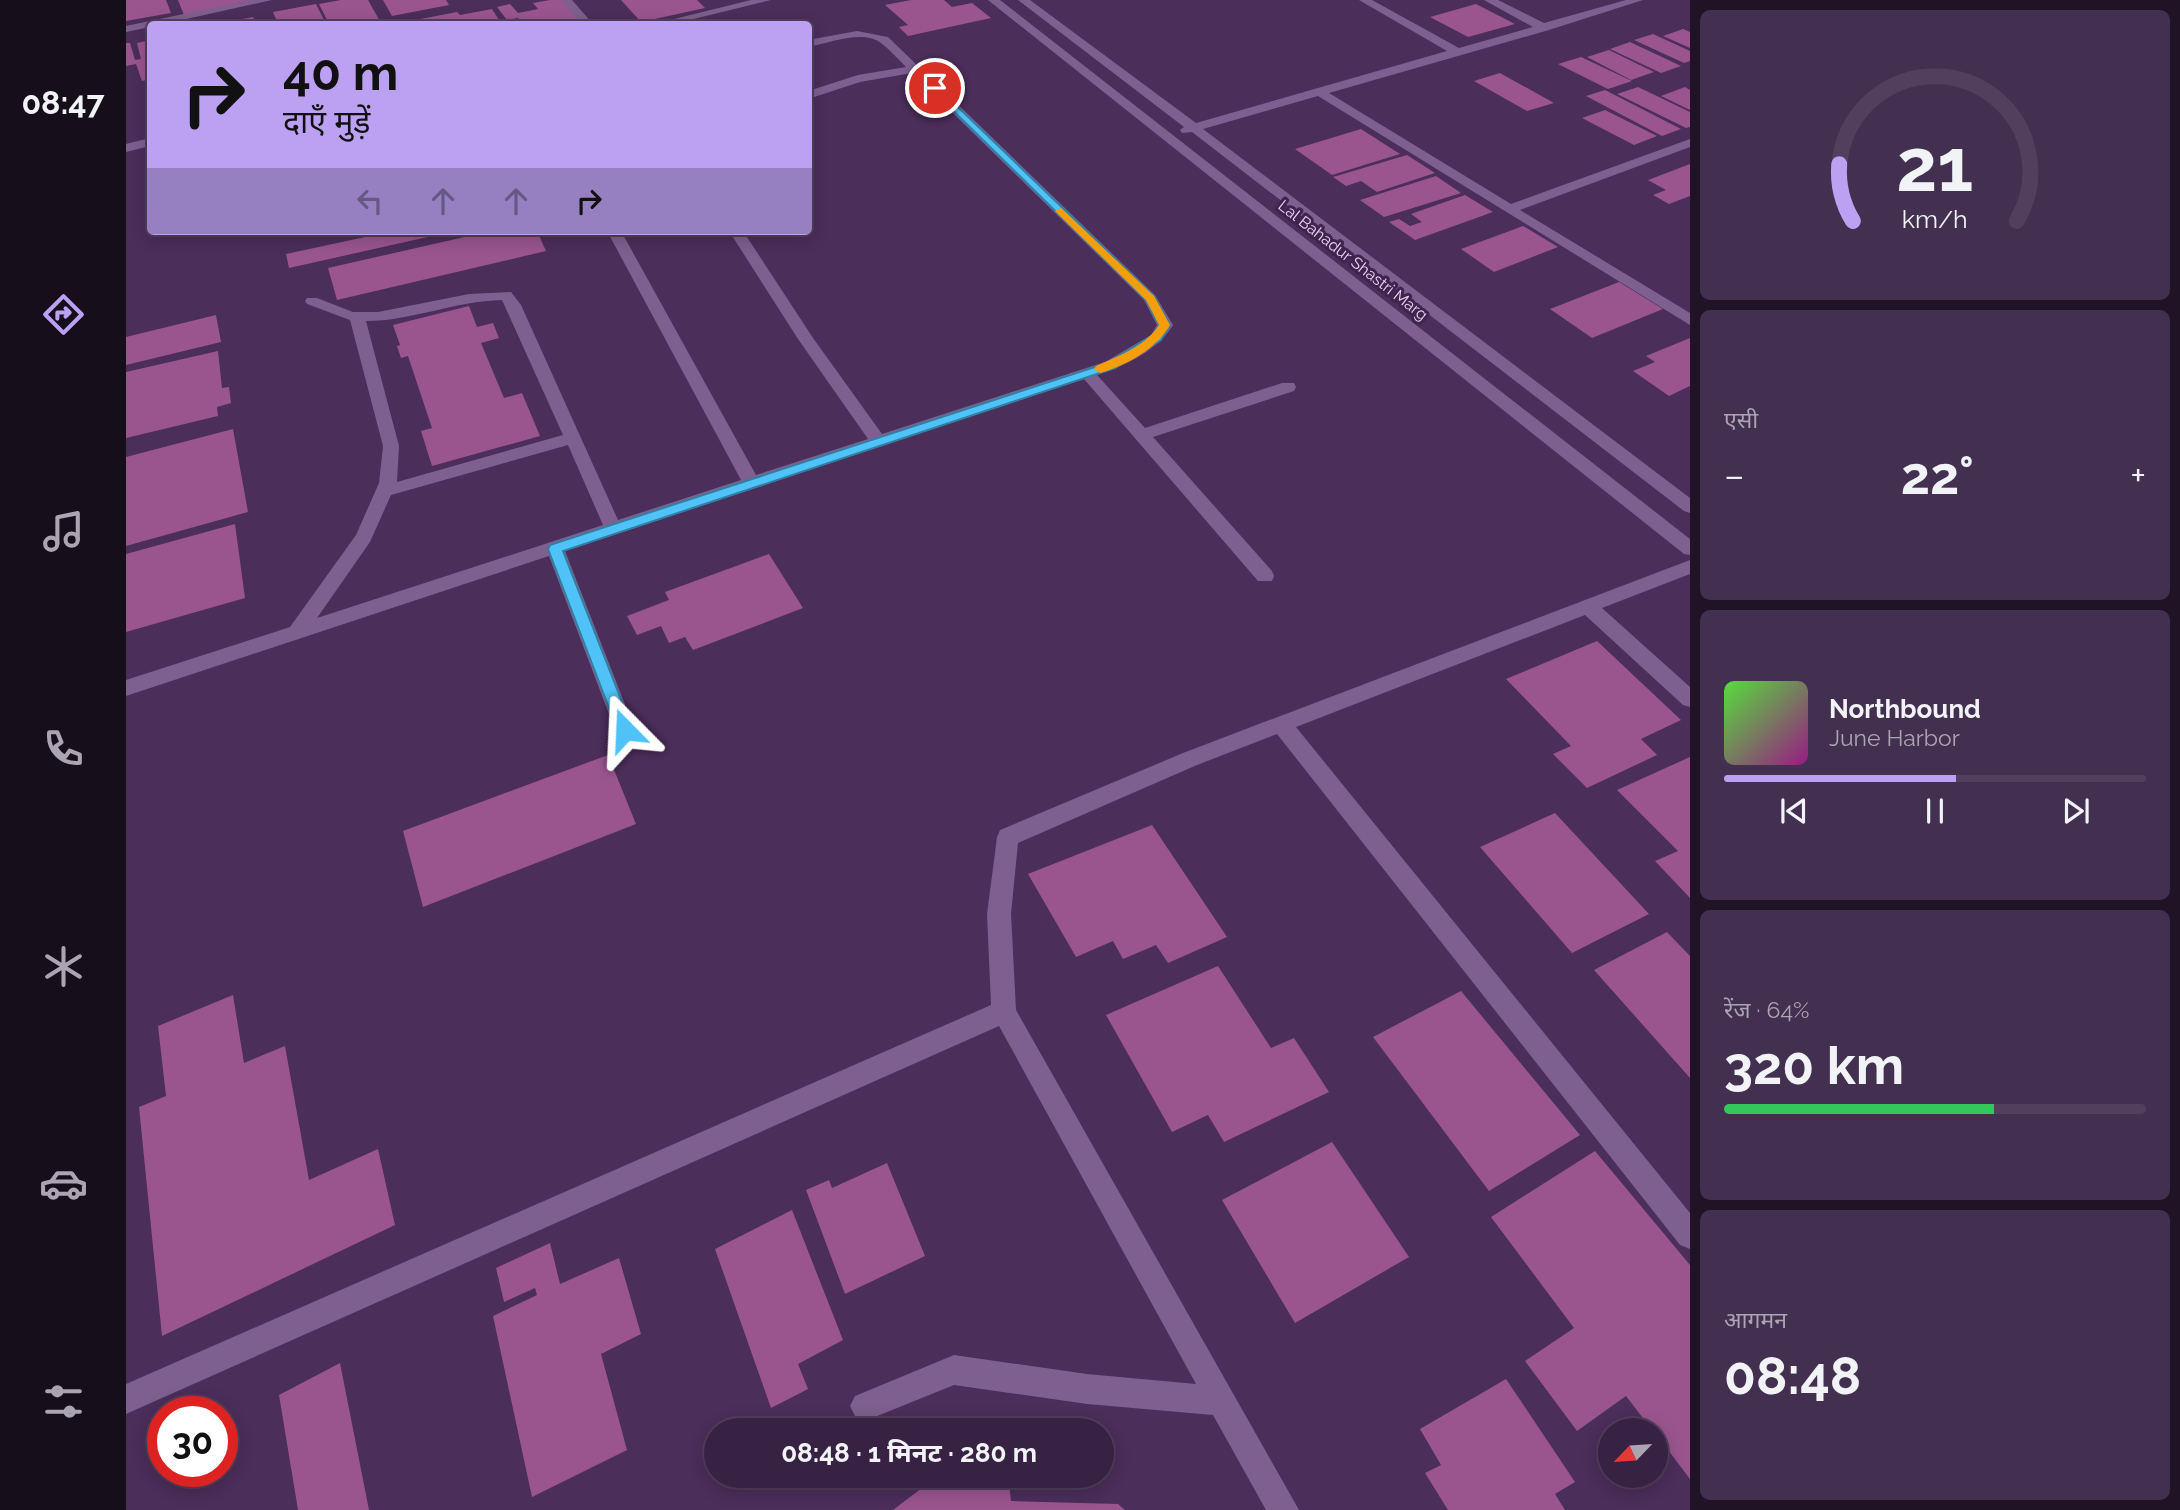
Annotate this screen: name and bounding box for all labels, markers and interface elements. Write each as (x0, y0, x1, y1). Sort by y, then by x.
text: 40 m (283, 44, 398, 101)
icon: right (168, 49, 259, 140)
pin (905, 58, 965, 118)
icon: arrive (916, 69, 954, 107)
text: 08:47 (21, 84, 105, 121)
text: दाएँ मुड़ें (283, 103, 370, 140)
text: 21 (1896, 123, 1974, 208)
icon: left (351, 182, 389, 220)
icon: ahead (424, 182, 462, 220)
icon: ahead (497, 182, 535, 220)
icon: right (570, 182, 608, 220)
street label: Lal Bahadur Shastri Marg (1275, 196, 1431, 324)
text: km/h (1902, 204, 1968, 234)
icon: directions (39, 290, 88, 339)
text: एसी (1724, 406, 1758, 433)
text: 22° (1901, 445, 1974, 506)
text: − (1724, 453, 1744, 498)
text: + (2130, 453, 2146, 498)
icon: music (39, 507, 88, 556)
position arrow (588, 693, 662, 767)
text: Northbound (1829, 694, 1981, 724)
icon: phone (39, 724, 88, 773)
text: June Harbor (1829, 724, 1960, 751)
icon: previous (1775, 792, 1813, 830)
icon: pause (1916, 792, 1954, 830)
icon: next (2057, 792, 2095, 830)
icon: climate (39, 942, 88, 991)
text: रेंज · 64% (1724, 996, 1809, 1023)
text: 320 km (1724, 1035, 1904, 1096)
icon: car (39, 1159, 88, 1208)
text: आगमन (1724, 1306, 1787, 1333)
text: 08:48 (1724, 1345, 1861, 1406)
icon: filters (39, 1377, 88, 1426)
speed limit sign: 30 (147, 1396, 238, 1487)
north arrow (1598, 1418, 1668, 1488)
map controls (1598, 1418, 1668, 1488)
text: 08:48 · 1 मिनट · 280 m (781, 1438, 1037, 1468)

